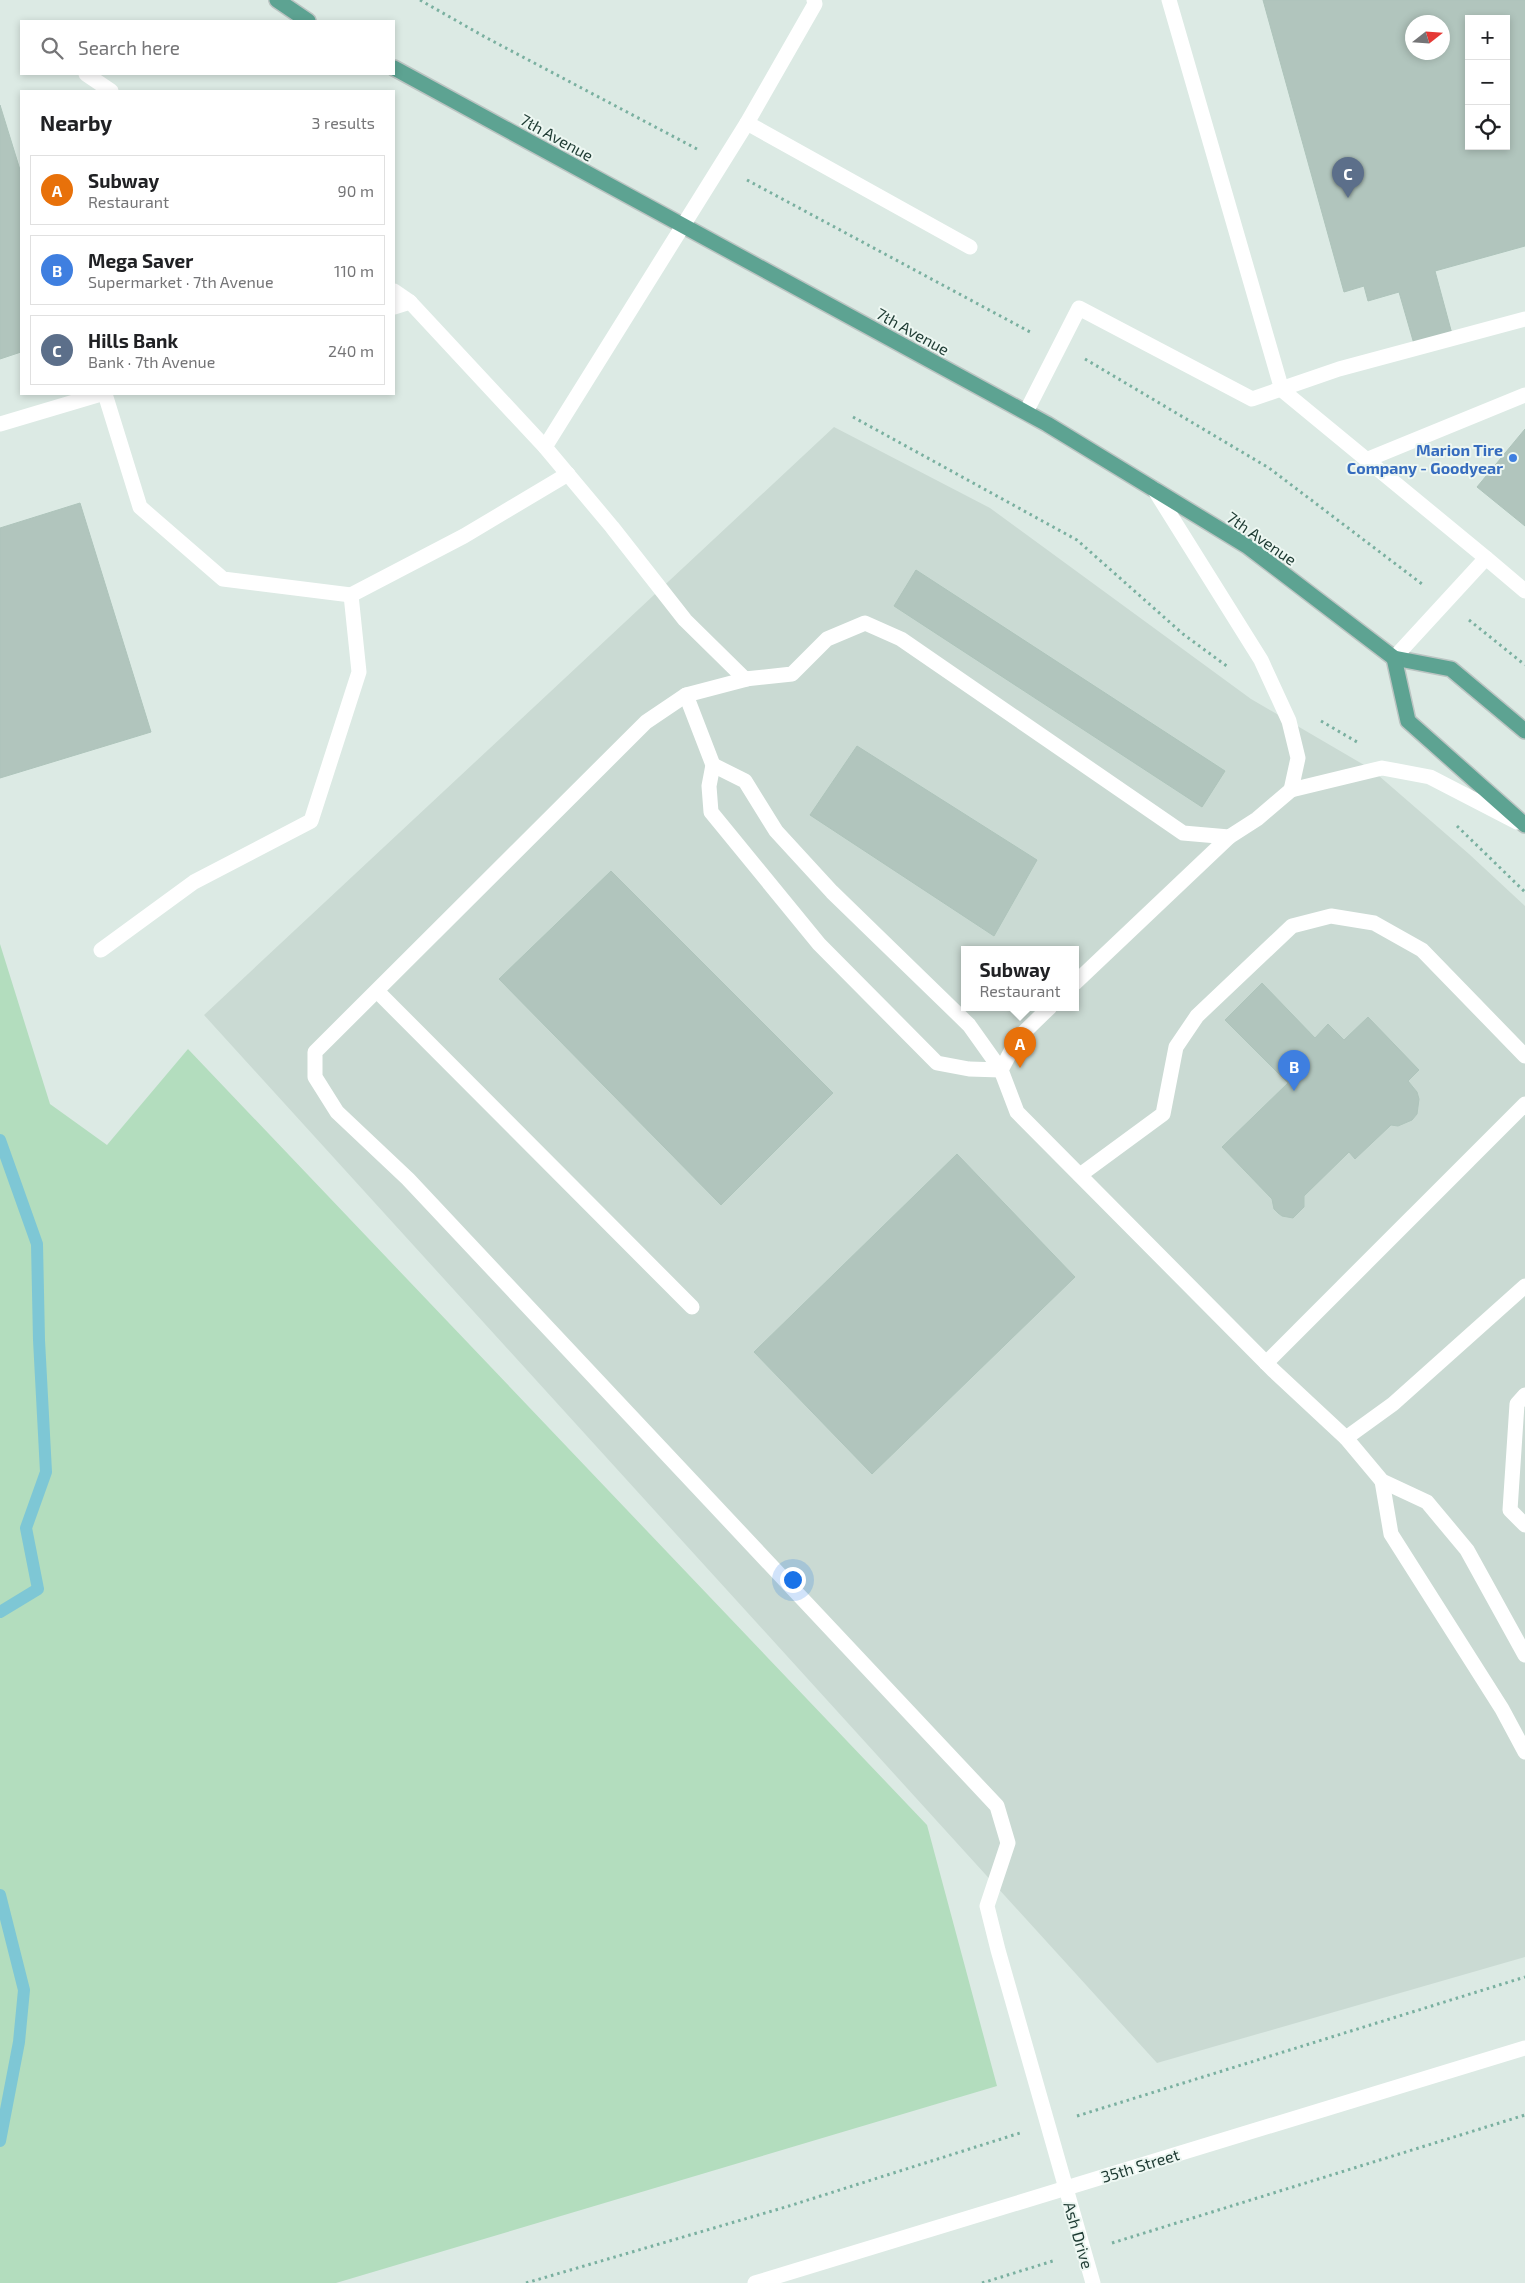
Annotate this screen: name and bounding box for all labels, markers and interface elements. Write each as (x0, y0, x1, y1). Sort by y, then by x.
north arrow (1405, 15, 1450, 60)
map controls (1465, 15, 1510, 150)
button: + (1465, 15, 1510, 60)
search box (20, 20, 395, 75)
icon: search (38, 34, 66, 62)
text: Search here (78, 36, 180, 59)
button: − (1465, 60, 1510, 105)
button: locate (1465, 105, 1510, 150)
street label: 7th Avenue (517, 109, 597, 165)
text: Nearby (40, 110, 112, 135)
text: 3 results (312, 113, 375, 132)
pin: C (1332, 157, 1364, 198)
text: Subway (88, 169, 159, 192)
text: A (52, 181, 62, 200)
text: 90 m (338, 181, 374, 200)
text: Restaurant (88, 192, 169, 211)
text: Mega Saver (88, 249, 193, 272)
text: B (52, 261, 62, 280)
text: 110 m (334, 261, 374, 280)
text: Supermarket · 7th Avenue (88, 272, 274, 291)
street label: 7th Avenue (873, 303, 953, 359)
text: Hills Bank (88, 329, 178, 352)
text: C (52, 341, 62, 360)
text: 240 m (328, 341, 374, 360)
text: Bank · 7th Avenue (88, 352, 215, 371)
place label: Marion Tire Company - Goodyear (1347, 440, 1503, 478)
marker: Marion Tire Company - Goodyear (1507, 452, 1519, 464)
street label: 7th Avenue (1224, 507, 1300, 569)
popup (961, 946, 1079, 1011)
text: Subway (979, 958, 1051, 981)
text: Restaurant (979, 981, 1061, 1000)
pin: A (1004, 1027, 1036, 1068)
pin: B (1278, 1050, 1310, 1091)
your location (780, 1567, 806, 1593)
street label: 35th Street (1099, 2144, 1181, 2186)
street label: Ash Drive (1060, 2199, 1098, 2271)

